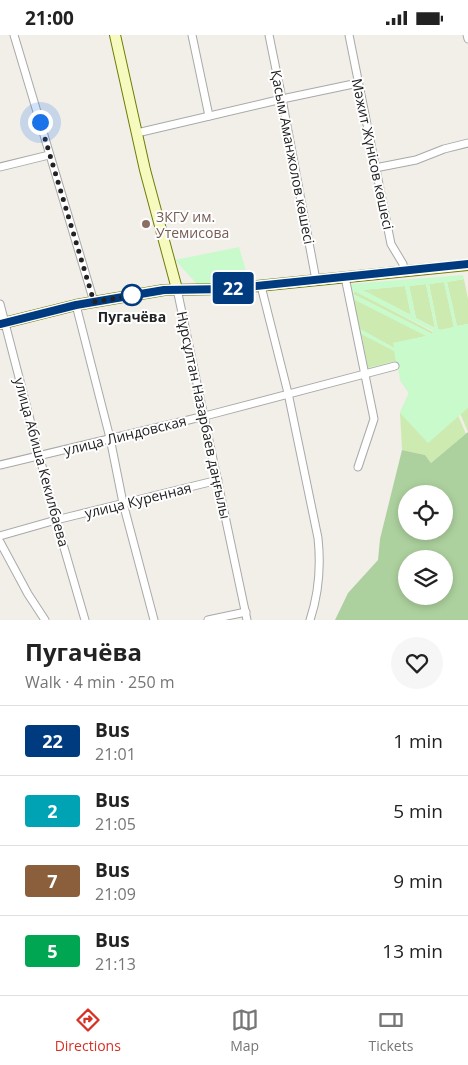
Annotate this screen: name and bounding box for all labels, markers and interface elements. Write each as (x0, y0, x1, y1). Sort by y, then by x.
text: 21:00 (25, 5, 74, 31)
street label: Қасым Аманжолов көшесі (267, 68, 319, 246)
street label: Мәжит Жүнісов көшесі (348, 77, 398, 231)
your location (28, 110, 53, 135)
place label: ЗКГУ им. Утемисова (156, 207, 229, 242)
marker: ЗКГУ им. Утемисова (140, 218, 152, 230)
line badge: 22 (210, 272, 256, 304)
text: 22 (223, 276, 243, 300)
marker: Пугачёва (121, 284, 143, 306)
place label: Пугачёва (98, 307, 166, 326)
street label: Нұрсұлтан Назарбаев даңғылы (173, 309, 235, 521)
street label: улица Абиша Кекилбаева (10, 375, 74, 549)
street label: улица Линдовская (62, 411, 188, 459)
street label: улица Куренная (83, 478, 193, 522)
map controls (398, 485, 453, 605)
button: locate (398, 485, 453, 540)
button: layers (398, 550, 453, 605)
text: Пугачёва (25, 635, 142, 668)
button: heart (391, 637, 443, 689)
text: Walk · 4 min · 250 m (25, 671, 175, 693)
text: Bus (95, 717, 130, 743)
text: 1 min (393, 728, 443, 754)
text: 22 (42, 729, 63, 753)
text: 21:01 (95, 743, 136, 765)
text: Bus (95, 787, 130, 813)
text: 5 min (393, 798, 443, 824)
text: 2 (47, 799, 58, 823)
text: 21:05 (95, 813, 136, 835)
text: Bus (95, 857, 130, 883)
text: 9 min (393, 868, 443, 894)
text: 7 (47, 869, 58, 893)
text: 21:09 (95, 883, 136, 905)
text: Bus (95, 927, 130, 953)
text: 13 min (382, 938, 443, 964)
text: 5 (47, 939, 58, 963)
text: 21:13 (95, 953, 136, 975)
tab: Directions (55, 1006, 121, 1055)
tab: Map (230, 1006, 259, 1055)
tab: Tickets (368, 1006, 413, 1055)

